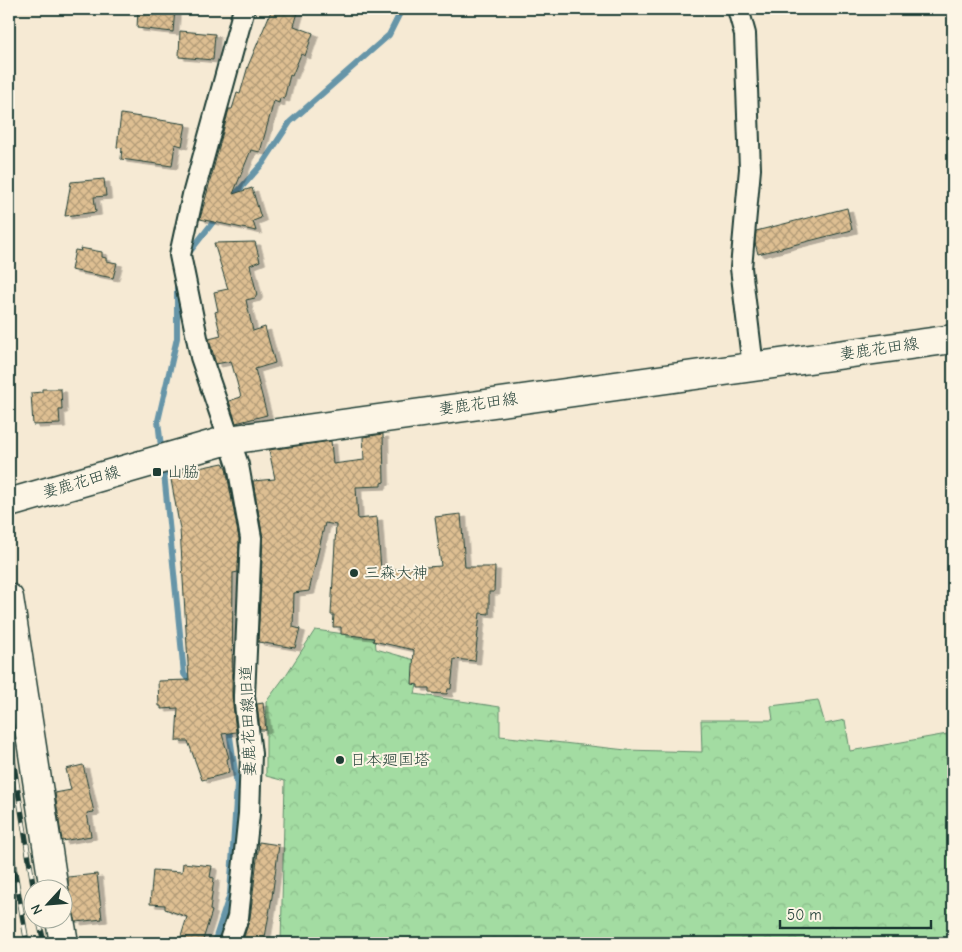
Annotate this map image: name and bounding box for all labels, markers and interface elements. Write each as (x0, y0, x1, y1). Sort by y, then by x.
street label: 妻鹿花田線 (838, 335, 920, 363)
street label: 妻鹿花田線 (437, 390, 519, 418)
street label: 妻鹿花田線 (40, 462, 122, 502)
place label: 山脇 (167, 463, 199, 481)
marker: 山脇 (151, 466, 163, 478)
place label: 三森大神 (364, 564, 428, 582)
marker: 三森大神 (348, 567, 360, 579)
street label: 妻鹿花田線旧道 (237, 665, 259, 777)
place label: 日本廻国塔 (350, 751, 430, 769)
marker: 日本廻国塔 (334, 754, 346, 766)
north arrow (22, 880, 72, 930)
scale bar (780, 897, 931, 929)
text: N (27, 902, 46, 917)
text: 50 m (787, 906, 822, 924)

